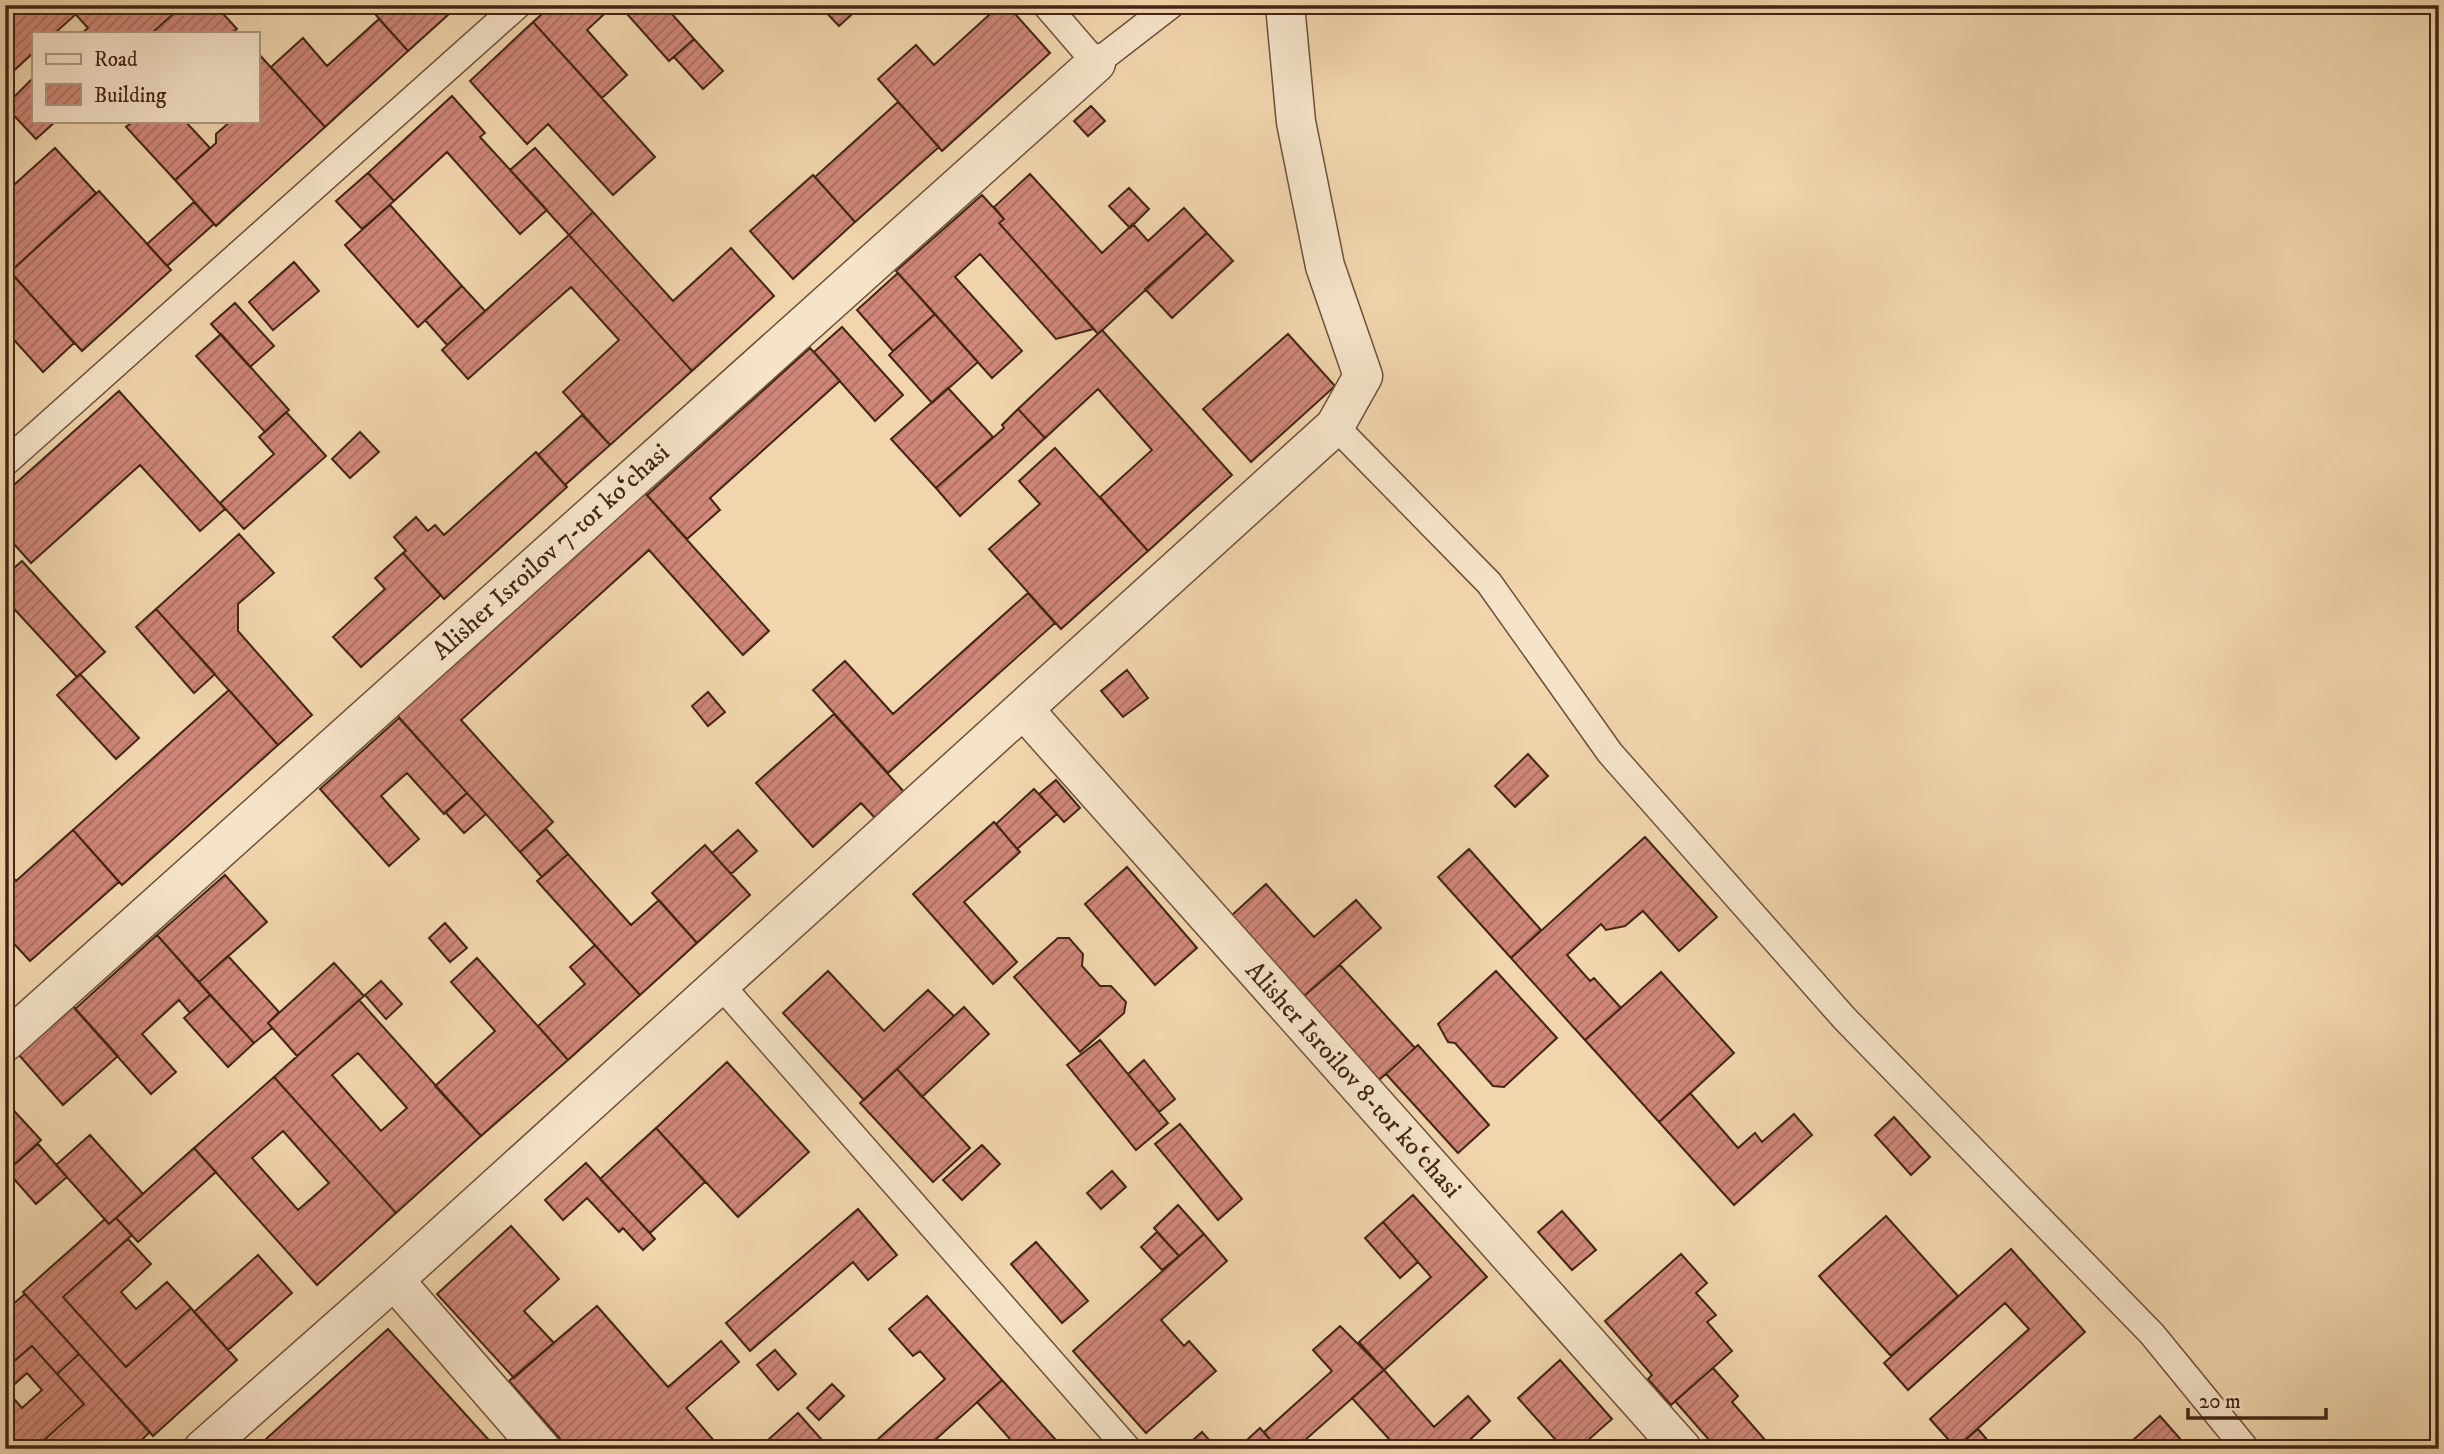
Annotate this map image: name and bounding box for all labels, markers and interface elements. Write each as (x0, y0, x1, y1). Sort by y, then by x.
legend (32, 32, 259, 122)
text: Road (94, 47, 138, 73)
text: Building (94, 83, 167, 109)
street label: Alisher Isroilov 7-tor ko‘chasi (425, 437, 677, 667)
street label: Alisher Isroilov 8-tor ko‘chasi (1238, 955, 1468, 1205)
scale bar (2188, 1377, 2327, 1421)
text: 20 m (2199, 1389, 2241, 1415)

